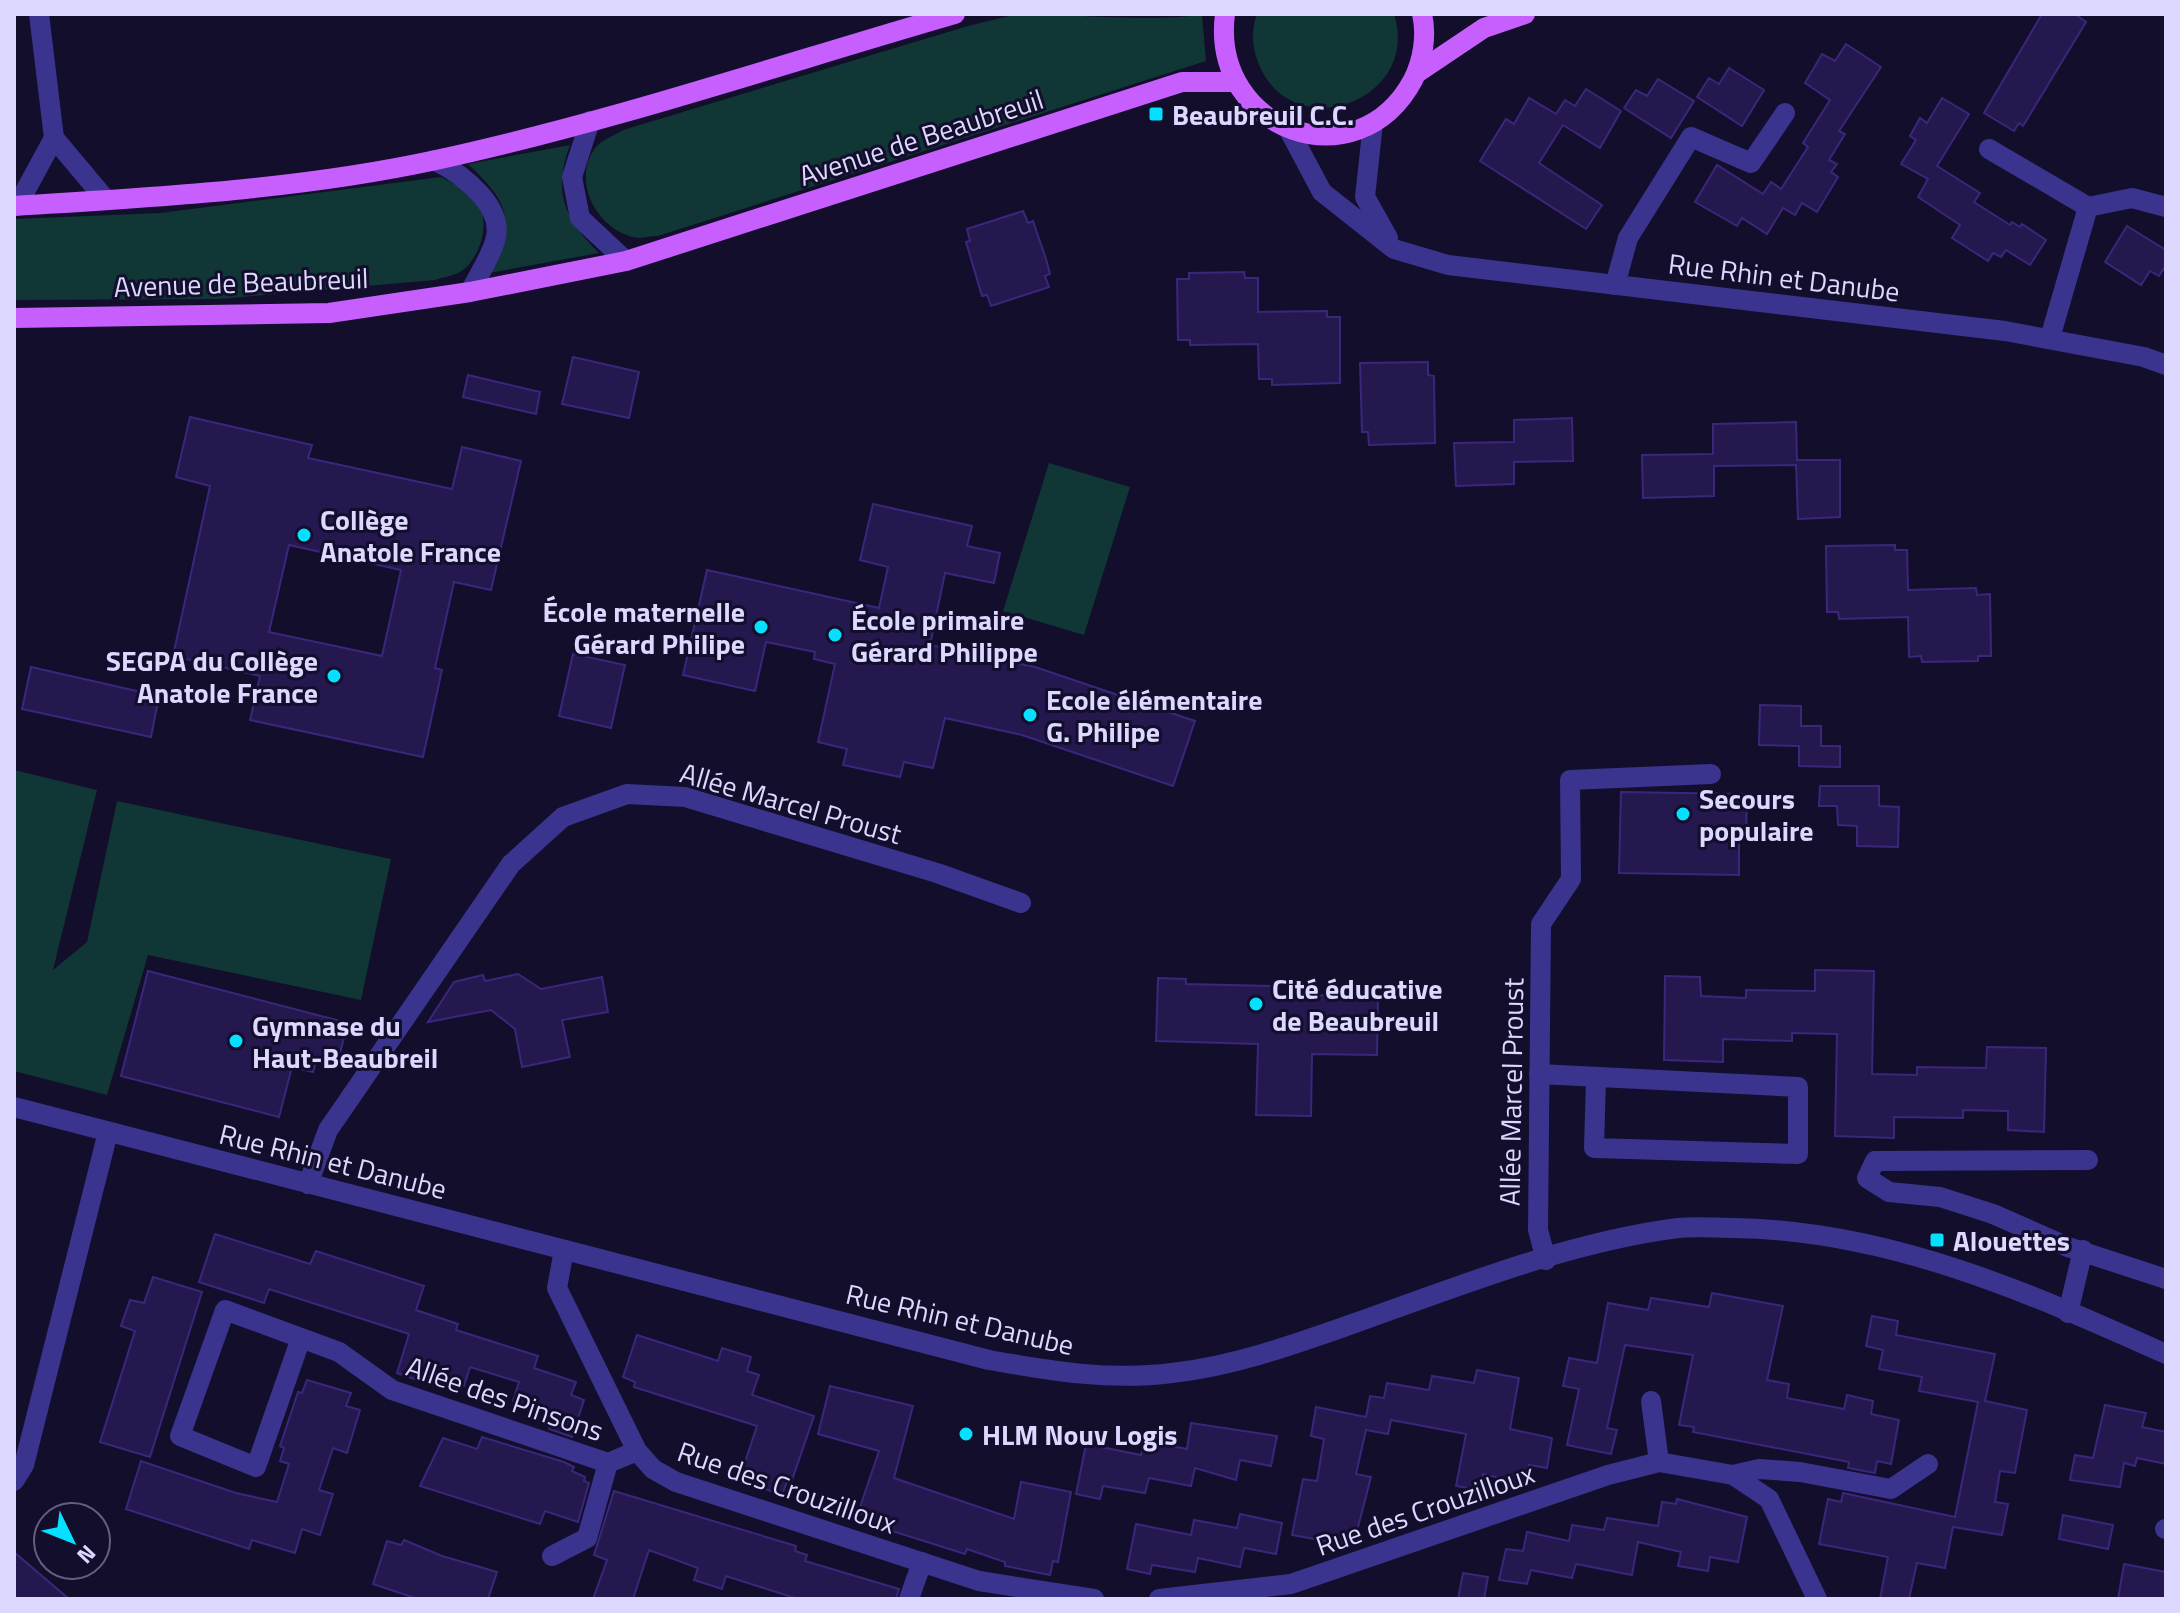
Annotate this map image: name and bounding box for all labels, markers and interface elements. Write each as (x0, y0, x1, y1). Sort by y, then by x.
street label: Avenue de Beaubreuil (793, 77, 1049, 197)
place label: Beaubreuil C.C. (1172, 93, 1354, 136)
marker: Beaubreuil C.C. (1147, 105, 1165, 123)
street label: Rue Rhin et Danube (1666, 241, 1902, 313)
street label: Avenue de Beaubreuil (113, 256, 369, 308)
place label: Collège Anatole France (320, 498, 501, 573)
marker: Collège Anatole France (295, 526, 313, 544)
place label: École maternelle Gérard Philipe (543, 590, 745, 665)
place label: École primaire Gérard Philippe (851, 598, 1038, 673)
marker: École maternelle Gérard Philipe (752, 618, 770, 636)
marker: École primaire Gérard Philippe (826, 626, 844, 644)
place label: SEGPA du Collège Anatole France (106, 639, 318, 714)
marker: SEGPA du Collège Anatole France (325, 667, 343, 685)
place label: Ecole élémentaire G. Philipe (1046, 678, 1262, 753)
marker: Ecole élémentaire G. Philipe (1021, 706, 1039, 724)
street label: Allée Marcel Proust (675, 751, 907, 855)
place label: Secours populaire (1699, 777, 1814, 852)
marker: Secours populaire (1674, 805, 1692, 823)
place label: Cité éducative de Beaubreuil (1272, 967, 1442, 1042)
street label: Allée Marcel Proust (1488, 977, 1534, 1207)
marker: Cité éducative de Beaubreuil (1247, 995, 1265, 1013)
place label: Gymnase du Haut-Beaubreil (252, 1004, 438, 1079)
marker: Gymnase du Haut-Beaubreil (227, 1032, 245, 1050)
street label: Rue Rhin et Danube (215, 1112, 451, 1210)
place label: Alouettes (1953, 1219, 2070, 1262)
marker: Alouettes (1928, 1231, 1946, 1249)
street label: Rue Rhin et Danube (842, 1272, 1078, 1366)
street label: Allée des Pinsons (401, 1344, 609, 1452)
place label: HLM Nouv Logis (982, 1413, 1178, 1456)
marker: HLM Nouv Logis (957, 1425, 975, 1443)
street label: Rue des Crouzilloux (672, 1429, 902, 1545)
street label: Rue des Crouzilloux (1310, 1451, 1540, 1567)
north arrow (32, 1501, 112, 1581)
text: N (69, 1537, 104, 1572)

